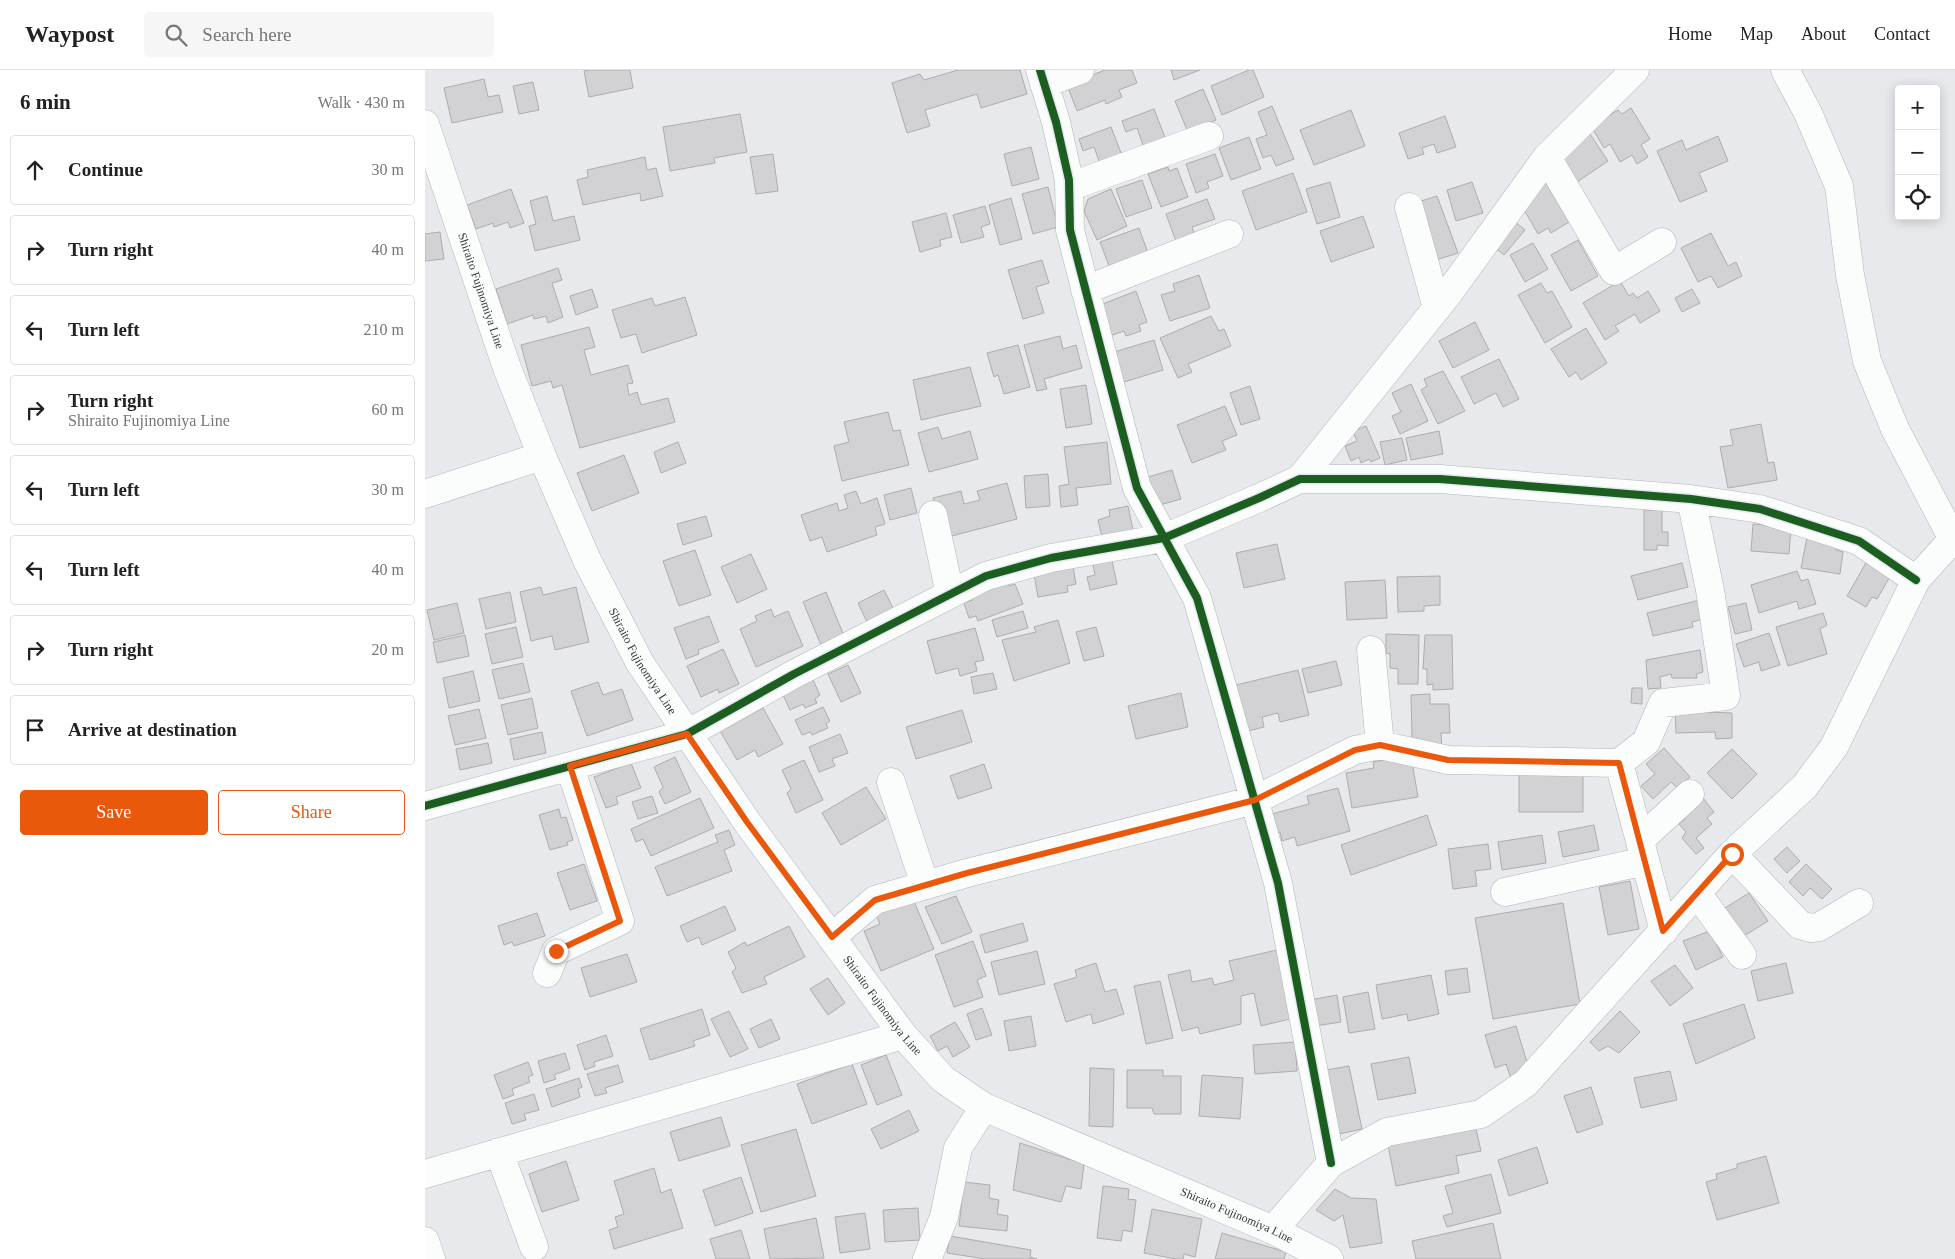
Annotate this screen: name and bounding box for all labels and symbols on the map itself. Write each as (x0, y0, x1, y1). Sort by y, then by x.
street label: Shiraito Fujinomiya Line (455, 231, 507, 351)
street label: Shiraito Fujinomiya Line (606, 606, 680, 717)
route start (1721, 843, 1744, 866)
route end (545, 940, 568, 963)
street label: Shiraito Fujinomiya Line (840, 953, 925, 1058)
street label: Shiraito Fujinomiya Line (1178, 1184, 1295, 1246)

